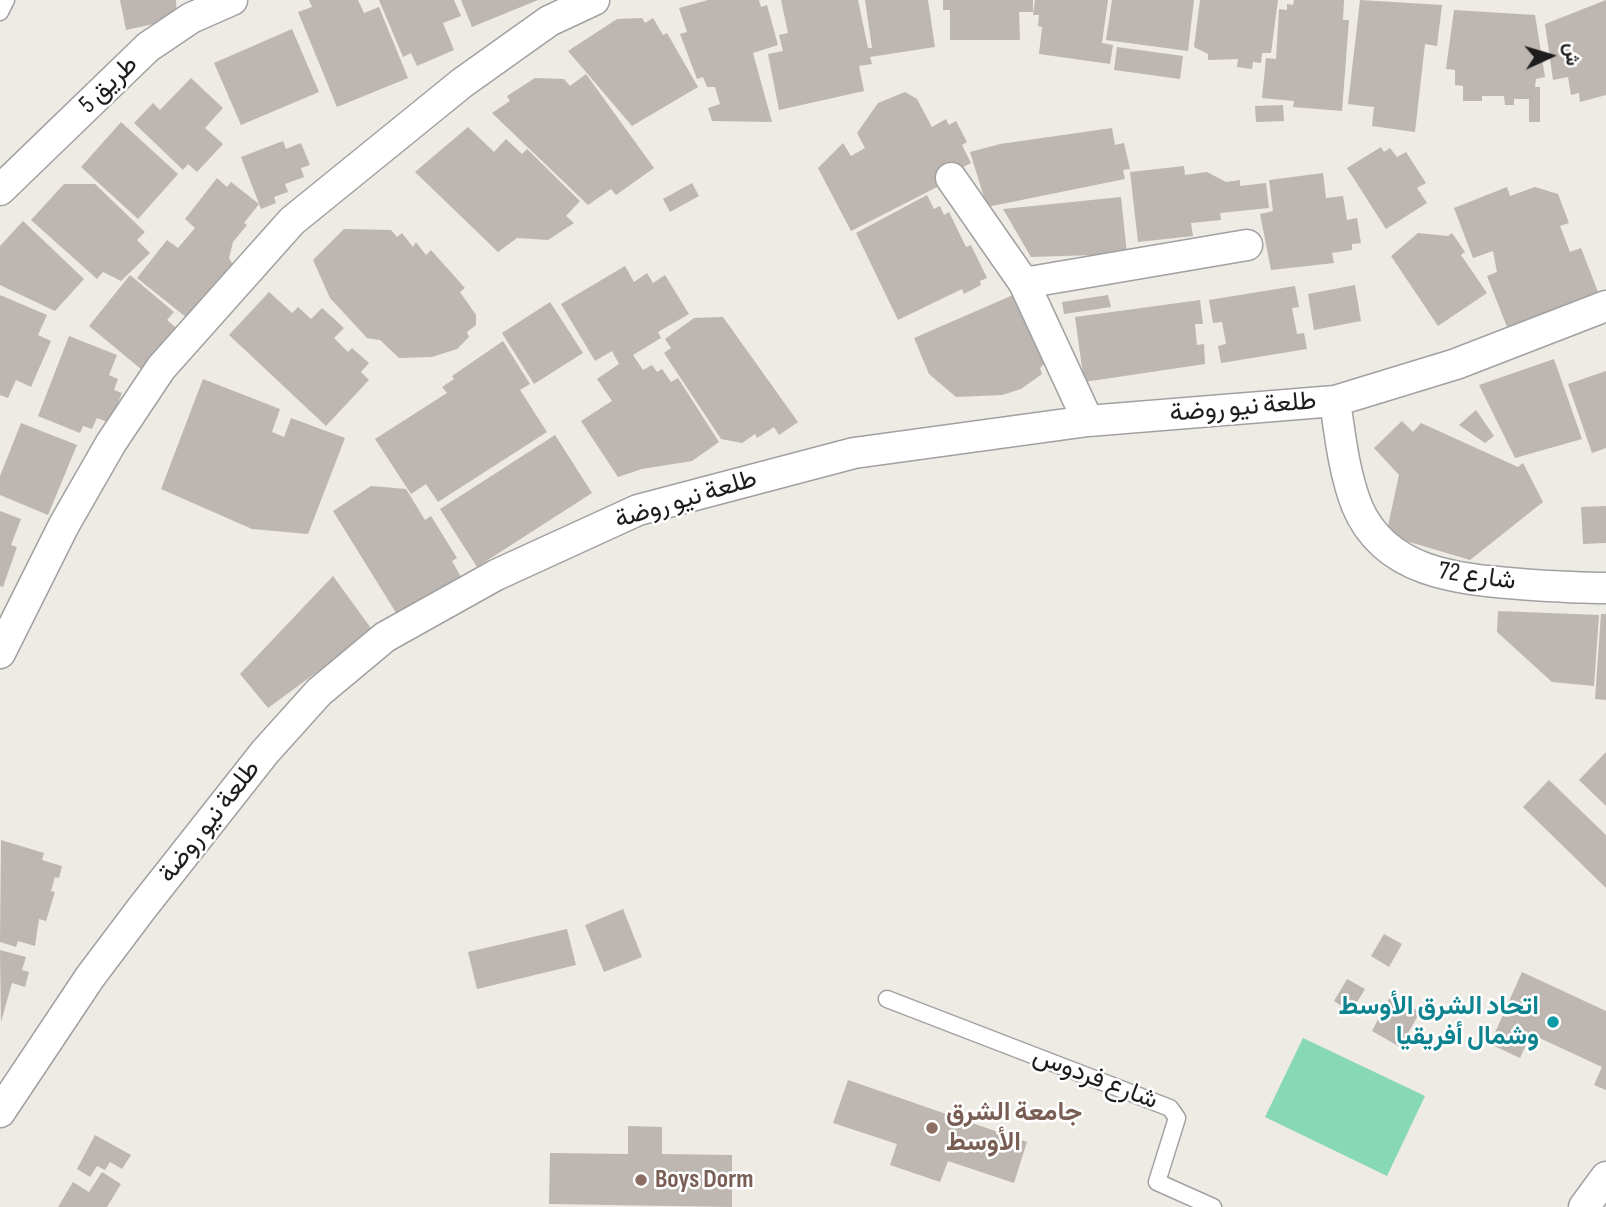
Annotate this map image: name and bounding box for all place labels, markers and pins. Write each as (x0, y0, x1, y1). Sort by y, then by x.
place label: اتحاد الشرق الأوسط وشمال أفريقيا (1338, 991, 1539, 1052)
marker: اتحاد الشرق الأوسط وشمال أفريقيا (1545, 1014, 1561, 1030)
place label: جامعة الشرق الأوسط (946, 1097, 1082, 1158)
marker: جامعة الشرق الأوسط (924, 1120, 940, 1136)
place label: Boys Dorm (655, 1164, 753, 1196)
marker: Boys Dorm (633, 1172, 649, 1188)

